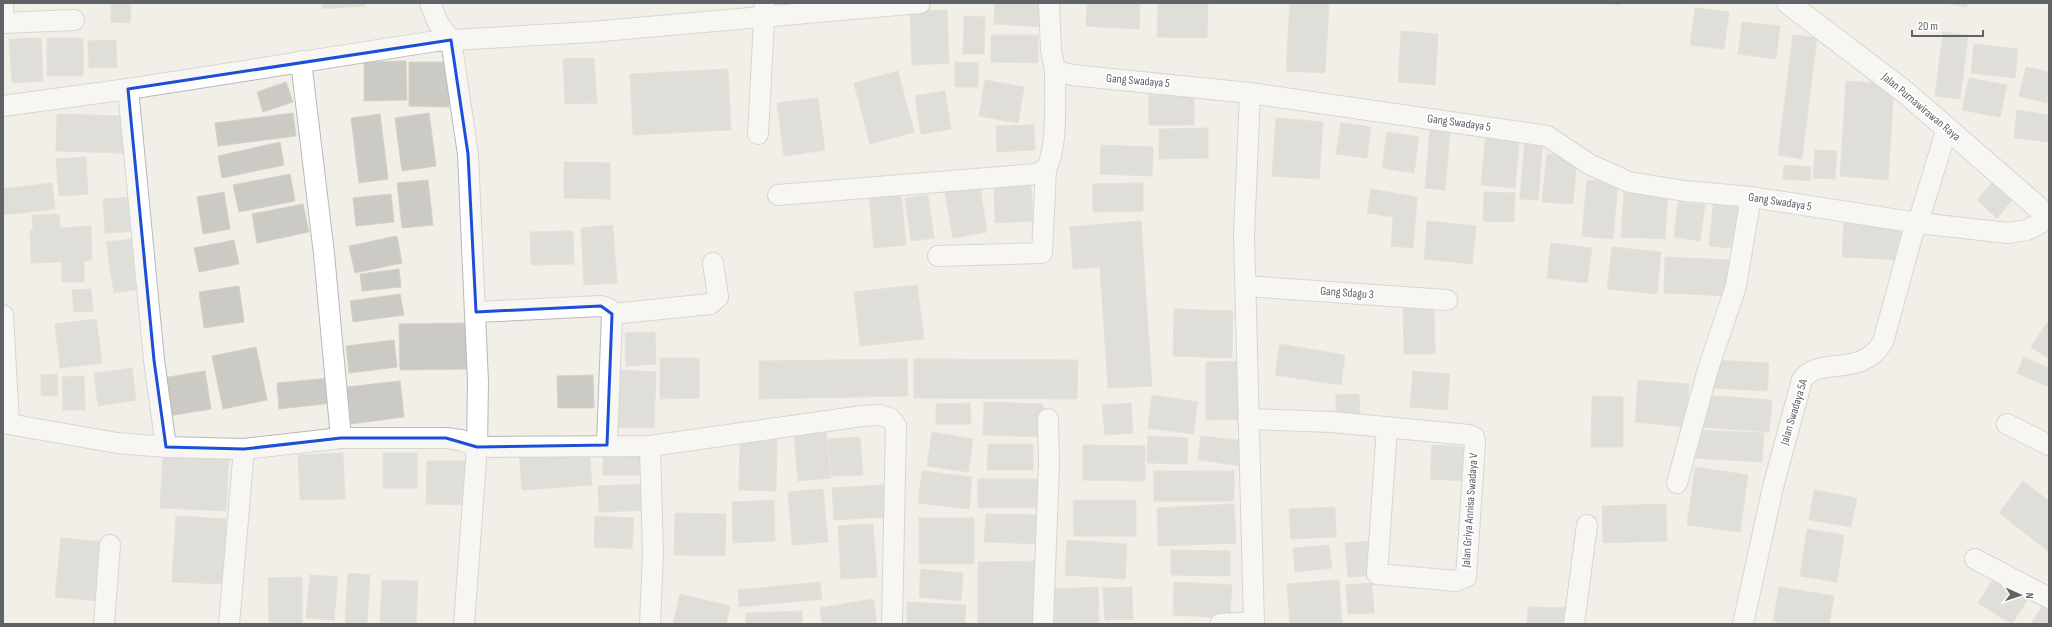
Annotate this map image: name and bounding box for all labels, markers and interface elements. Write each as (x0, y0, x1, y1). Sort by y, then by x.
scale bar (1912, 12, 1983, 38)
text: 20 m (1918, 19, 1938, 34)
street label: Jalan Purnawirawan Raya (1878, 69, 1964, 145)
street label: Gang Swadaya 5 (1105, 71, 1171, 91)
street label: Gang Swadaya 5 (1426, 111, 1492, 135)
street label: Gang Swadaya 5 (1747, 190, 1813, 214)
street label: Gang Sdagu 3 (1320, 284, 1374, 302)
street label: Jalan Swadaya 5A (1777, 377, 1811, 448)
street label: Jalan Griya Annisa Swadaya V (1458, 452, 1482, 569)
north arrow (2000, 575, 2040, 615)
text: N (2023, 592, 2036, 599)

